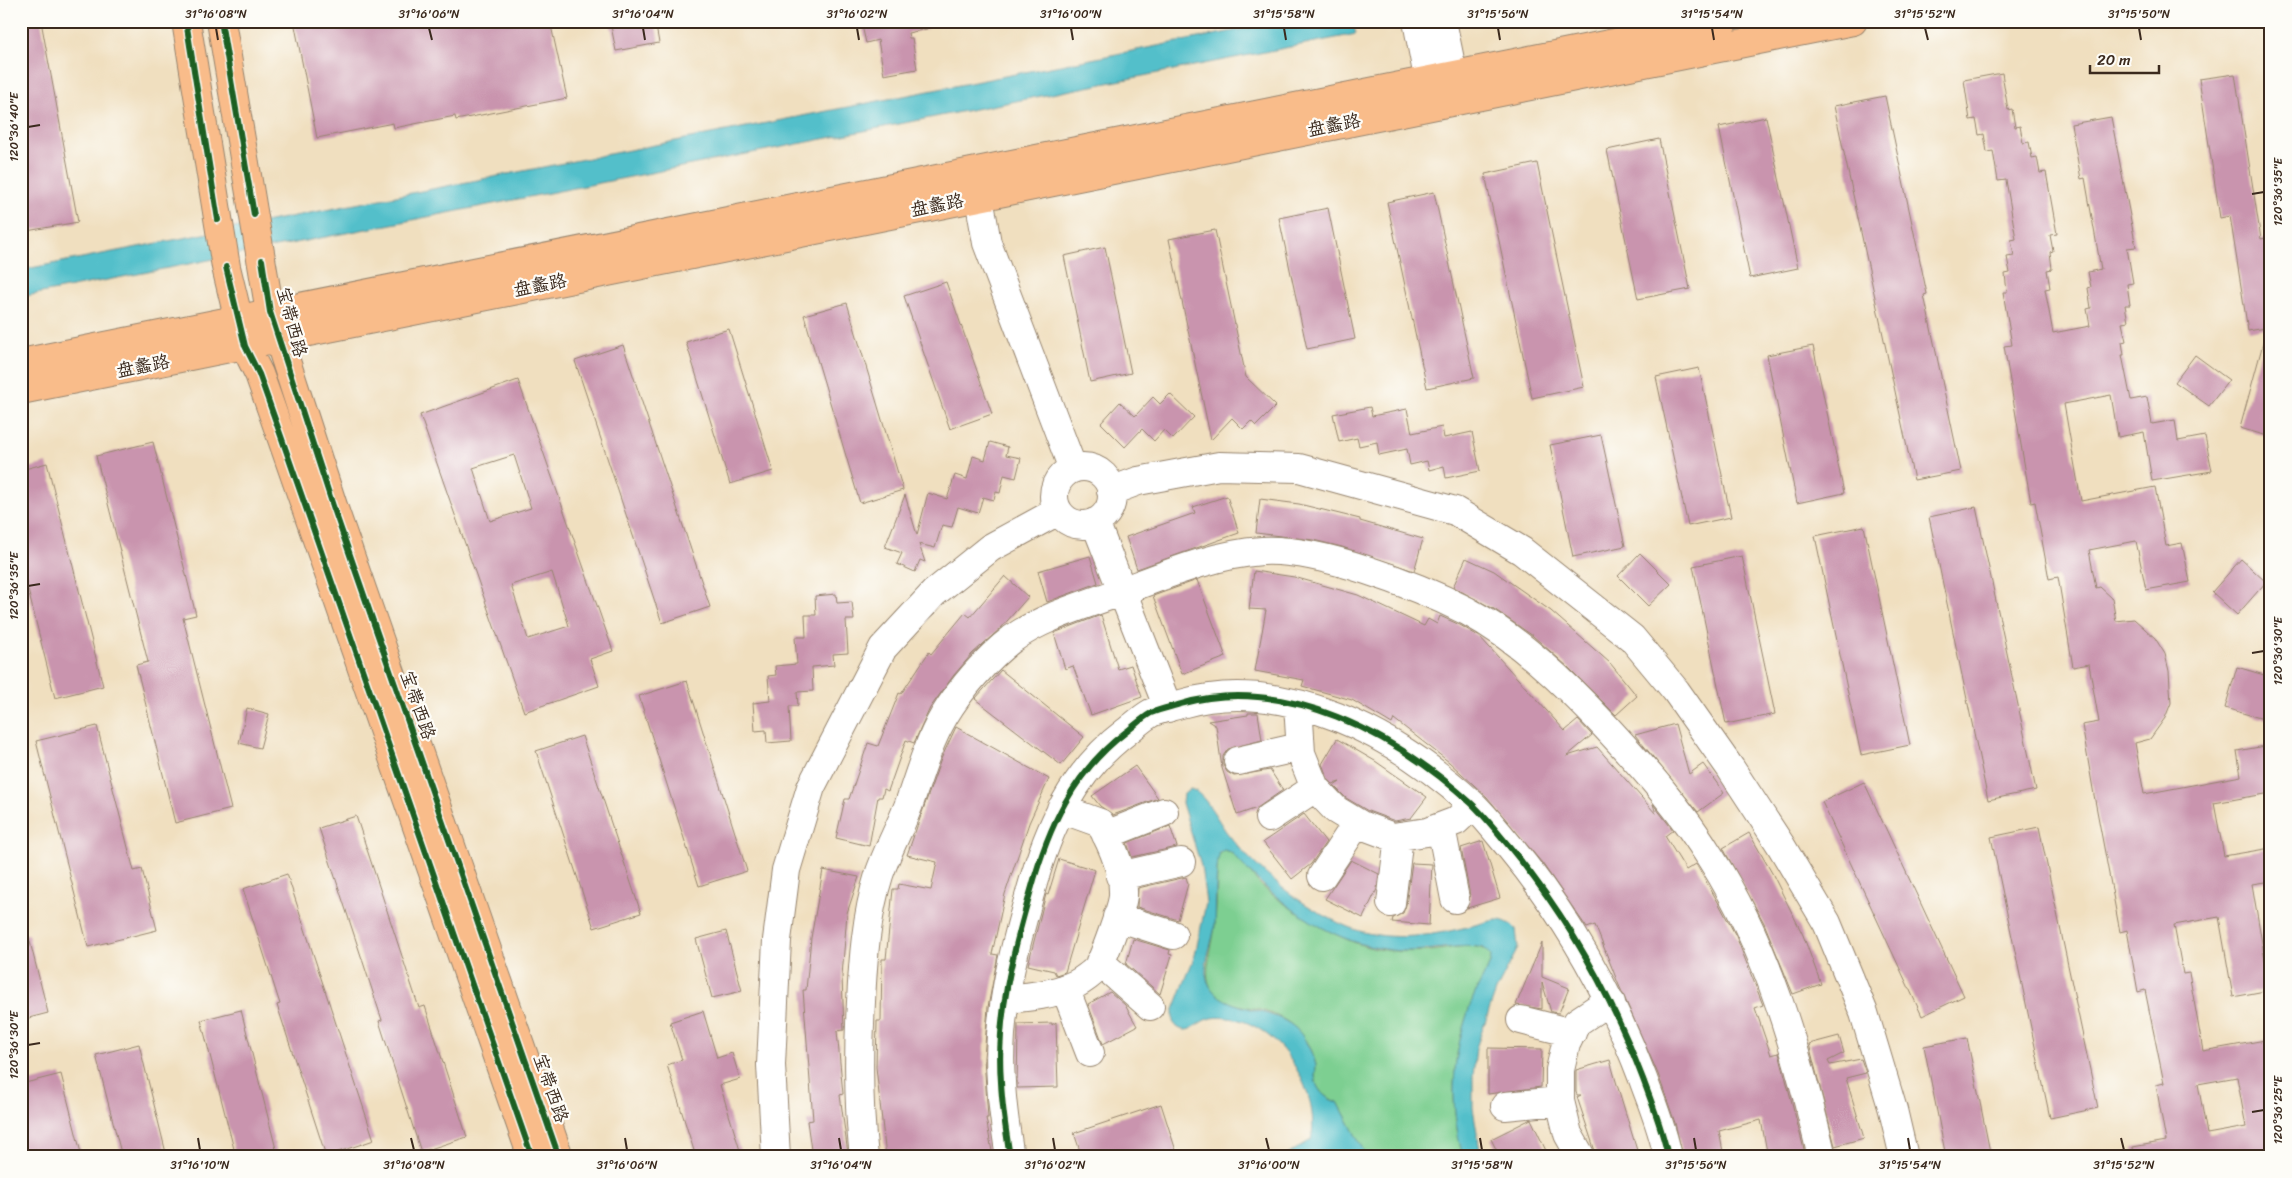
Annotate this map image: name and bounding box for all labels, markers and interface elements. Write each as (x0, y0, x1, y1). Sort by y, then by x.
text: 31°16'08"N (185, 3, 247, 25)
text: 31°16'06"N (399, 3, 460, 25)
text: 31°16'04"N (612, 3, 675, 25)
text: 31°16'02"N (826, 3, 888, 25)
text: 31°16'00"N (1040, 3, 1103, 25)
text: 31°15'58"N (1253, 3, 1316, 25)
text: 31°15'56"N (1467, 3, 1529, 25)
text: 31°15'54"N (1681, 3, 1744, 25)
text: 31°15'52"N (1894, 3, 1956, 25)
text: 31°15'50"N (2108, 3, 2171, 25)
scale bar (2090, 42, 2158, 74)
text: 20 m (2097, 47, 2131, 73)
text: 120°36'40"E (3, 91, 25, 162)
street label: 盘蠡路 (1304, 104, 1364, 146)
text: 120°36'35"E (2267, 157, 2289, 226)
street label: 盘蠡路 (907, 184, 967, 226)
street label: 盘蠡路 (510, 264, 570, 306)
street label: 宝带西路 (267, 283, 317, 361)
street label: 盘蠡路 (113, 345, 173, 387)
text: 120°36'35"E (3, 551, 25, 620)
text: 120°36'30"E (2267, 615, 2289, 685)
street label: 宝带西路 (391, 666, 445, 744)
text: 120°36'30"E (3, 1009, 25, 1079)
street label: 宝带西路 (524, 1049, 578, 1127)
text: 120°36'25"E (2267, 1074, 2289, 1144)
text: 31°16'10"N (170, 1154, 230, 1176)
text: 31°16'08"N (383, 1154, 445, 1176)
text: 31°16'06"N (597, 1154, 658, 1176)
text: 31°16'04"N (810, 1154, 873, 1176)
text: 31°16'02"N (1024, 1154, 1086, 1176)
text: 31°16'00"N (1238, 1154, 1301, 1176)
text: 31°15'58"N (1451, 1154, 1514, 1176)
text: 31°15'56"N (1665, 1154, 1727, 1176)
text: 31°15'54"N (1879, 1154, 1942, 1176)
text: 31°15'52"N (2093, 1154, 2155, 1176)

